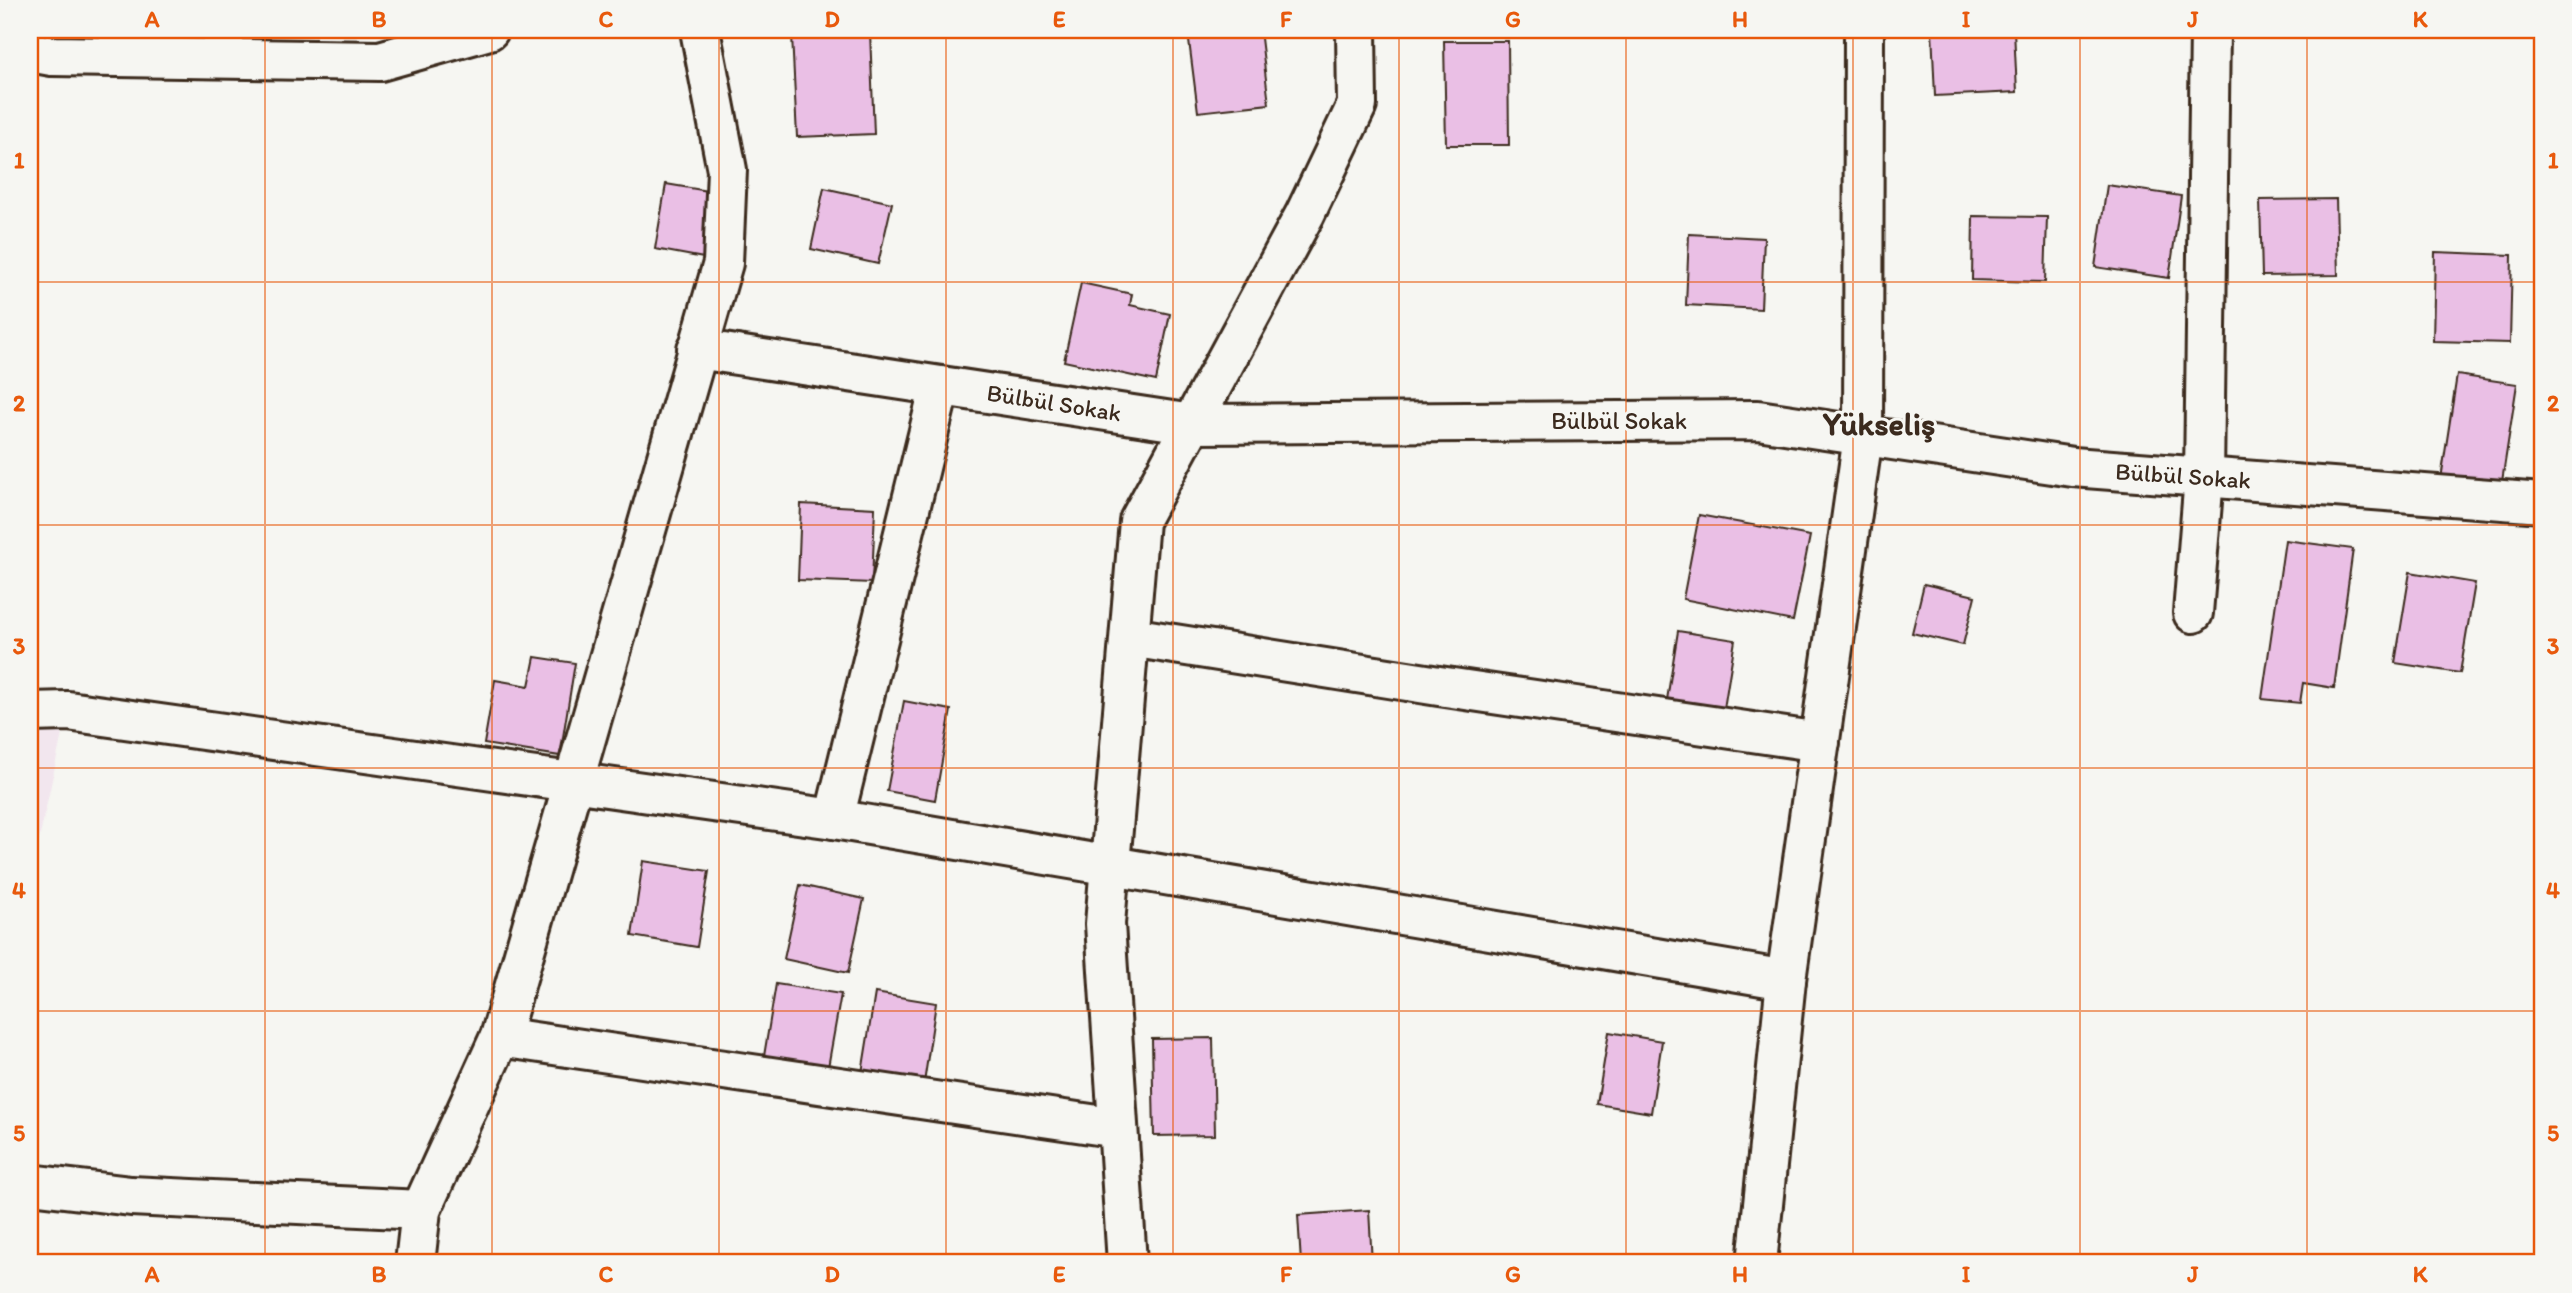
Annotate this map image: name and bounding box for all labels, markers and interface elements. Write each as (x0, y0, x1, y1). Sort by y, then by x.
text: A (144, 5, 160, 33)
text: B (372, 5, 387, 33)
text: C (599, 5, 614, 33)
text: D (824, 5, 840, 33)
text: E (1053, 5, 1066, 33)
text: F (1280, 5, 1293, 33)
text: G (1505, 5, 1521, 33)
text: H (1732, 5, 1748, 33)
text: I (1962, 5, 1971, 33)
text: J (2186, 5, 2199, 33)
text: K (2413, 5, 2428, 33)
text: 1 (14, 146, 25, 174)
text: 1 (2548, 146, 2559, 174)
street label: Bülbül Sokak (985, 378, 1123, 427)
text: 2 (13, 389, 26, 417)
text: 2 (2547, 389, 2560, 417)
district label: Yükseliş (1822, 405, 1935, 443)
street label: Bülbül Sokak (1551, 406, 1687, 435)
street label: Bülbül Sokak (2114, 456, 2252, 495)
text: 3 (13, 632, 26, 660)
text: 3 (2547, 632, 2560, 660)
text: 4 (12, 876, 26, 904)
text: 4 (2546, 876, 2560, 904)
text: 5 (13, 1119, 25, 1147)
text: 5 (2547, 1119, 2559, 1147)
text: A (144, 1260, 160, 1288)
text: B (372, 1260, 387, 1288)
text: C (599, 1260, 614, 1288)
text: D (824, 1260, 840, 1288)
text: E (1053, 1260, 1066, 1288)
text: F (1280, 1260, 1293, 1288)
text: G (1505, 1260, 1521, 1288)
text: H (1732, 1260, 1748, 1288)
text: I (1962, 1260, 1971, 1288)
text: J (2186, 1260, 2199, 1288)
text: K (2413, 1260, 2428, 1288)

